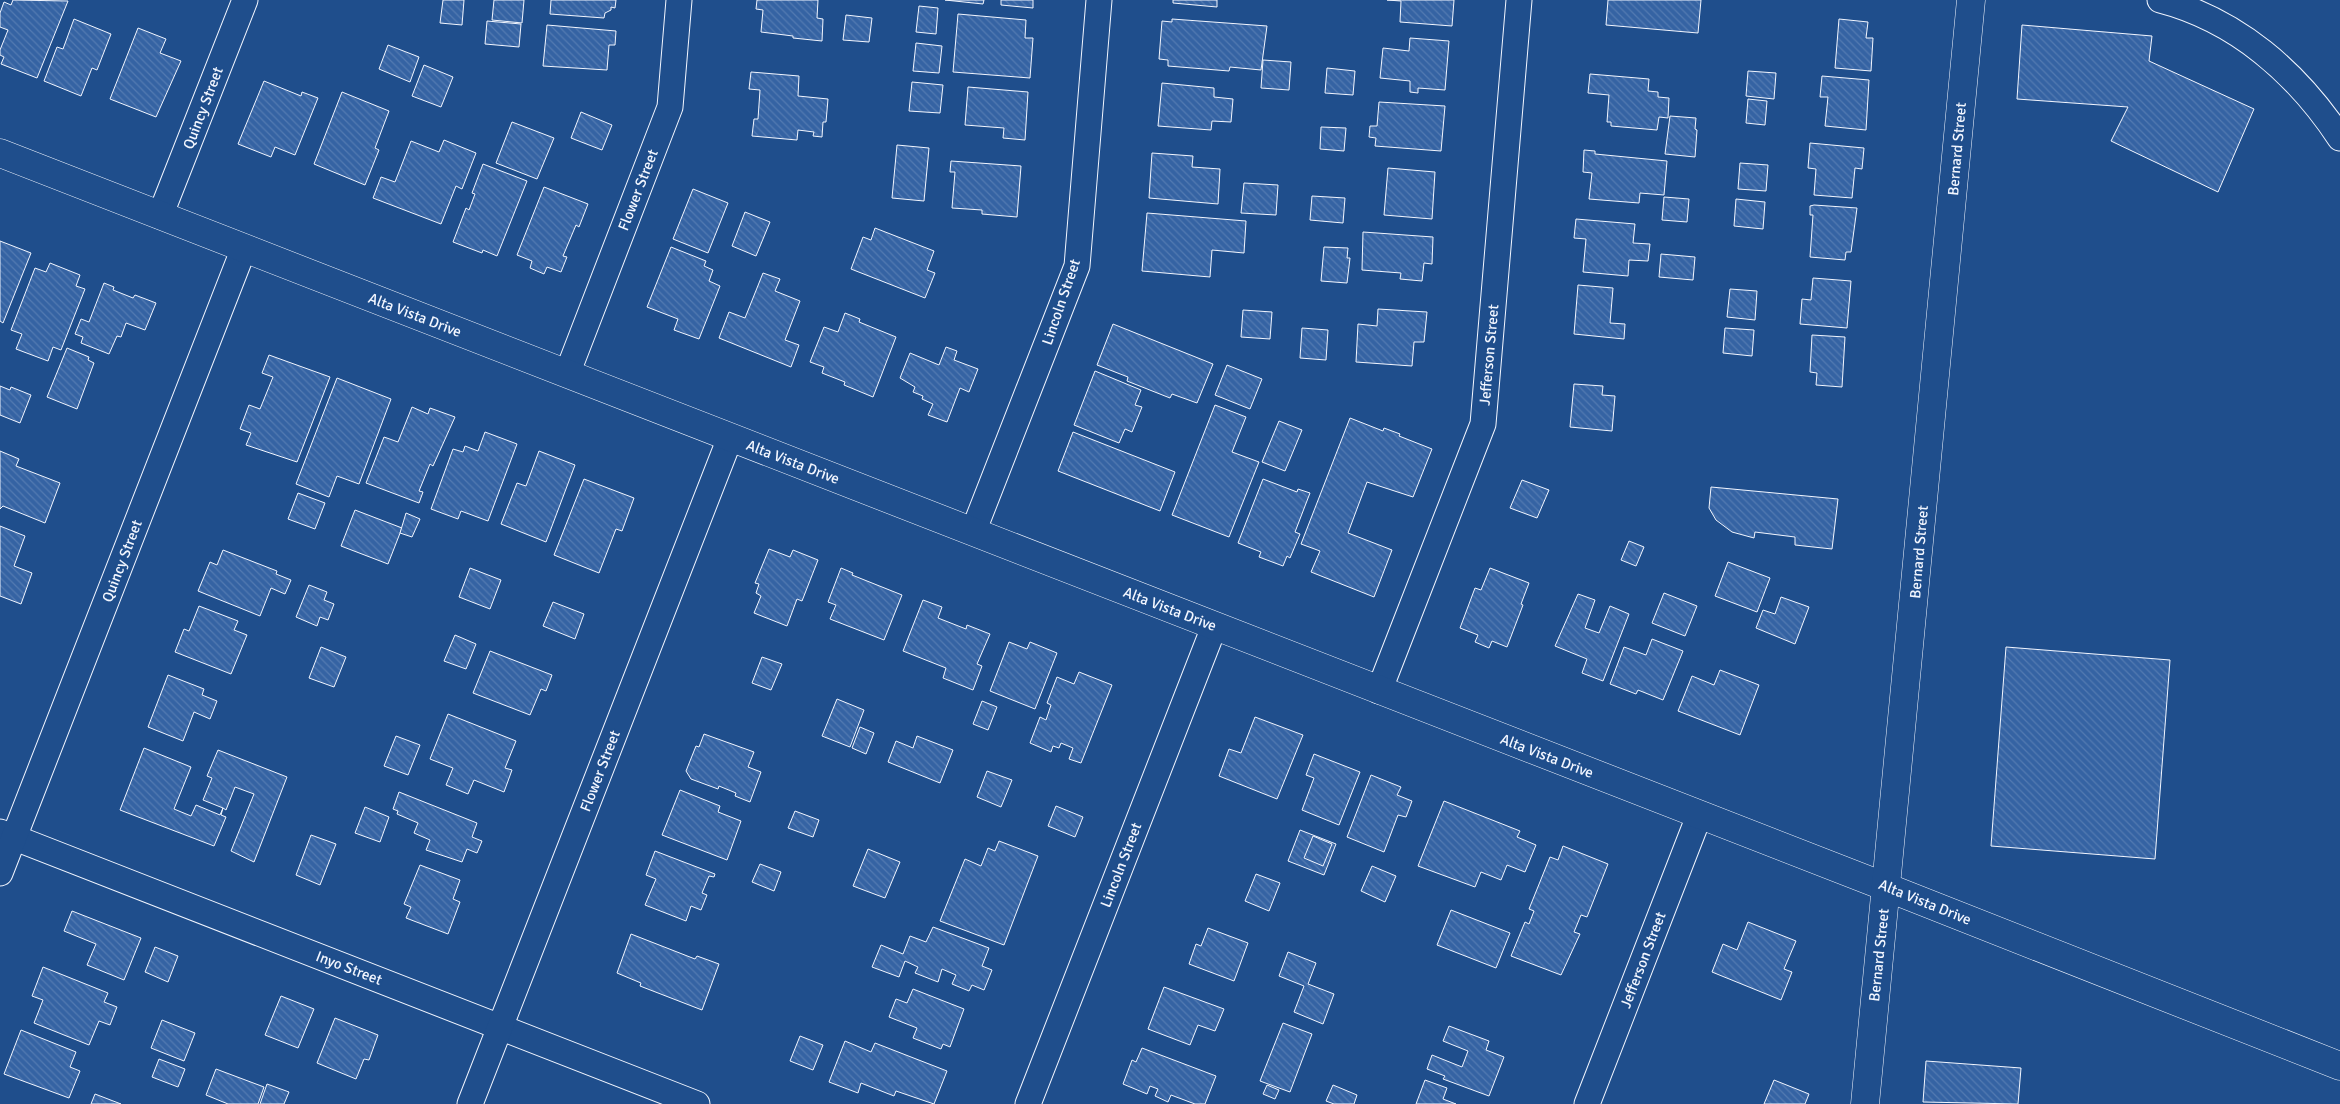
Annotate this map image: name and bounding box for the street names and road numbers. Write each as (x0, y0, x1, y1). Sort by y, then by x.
street label: Quincy Street (179, 64, 227, 152)
street label: Bernard Street (1944, 102, 1970, 196)
street label: Flower Street (614, 147, 662, 233)
street label: Lincoln Street (1038, 257, 1084, 347)
street label: Alta Vista Drive (366, 289, 464, 341)
street label: Jefferson Street (1476, 304, 1502, 406)
street label: Alta Vista Drive (744, 436, 842, 488)
street label: Bernard Street (1906, 505, 1932, 599)
street label: Quincy Street (98, 517, 146, 605)
street label: Alta Vista Drive (1121, 583, 1219, 635)
street label: Flower Street (576, 728, 624, 814)
street label: Alta Vista Drive (1498, 730, 1596, 782)
street label: Lincoln Street (1097, 820, 1145, 910)
street label: Alta Vista Drive (1876, 875, 1974, 929)
street label: Bernard Street (1865, 908, 1893, 1002)
street label: Jefferson Street (1616, 909, 1670, 1011)
street label: Inyo Street (313, 947, 385, 989)

